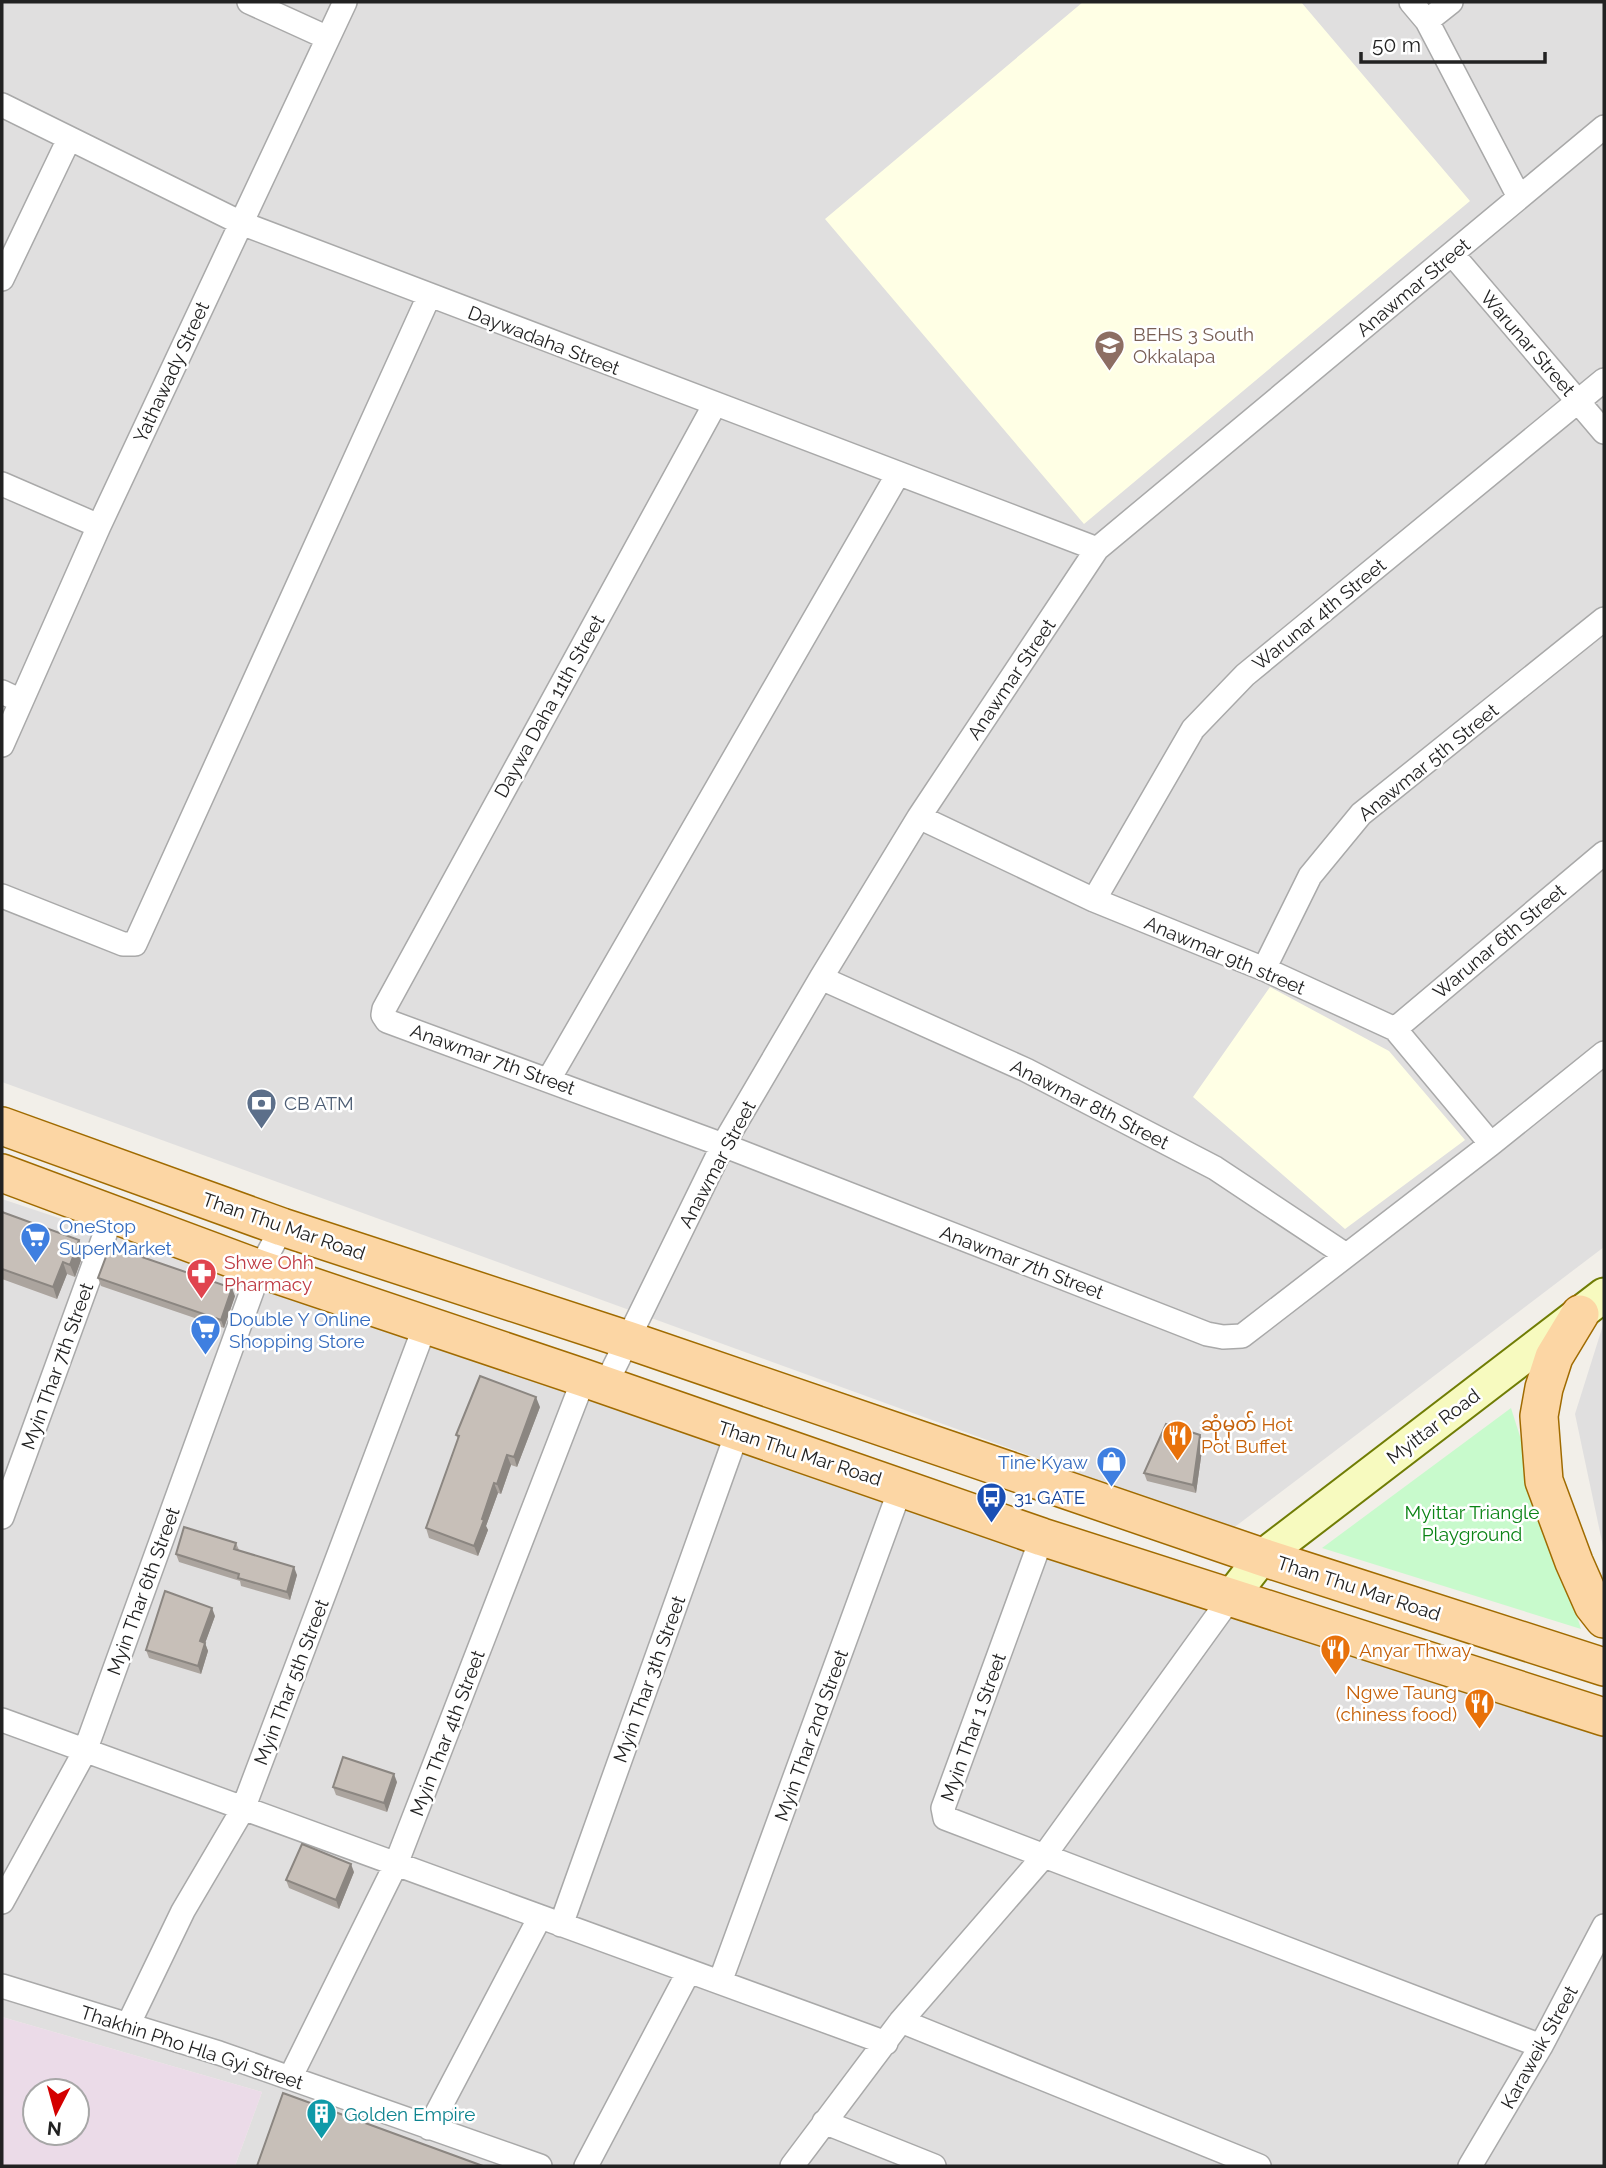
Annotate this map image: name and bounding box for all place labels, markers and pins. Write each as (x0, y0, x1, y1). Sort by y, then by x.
place label: BEHS 3 South Okkalapa (1133, 323, 1254, 367)
school or university icon: BEHS 3 South Okkalapa (1093, 328, 1127, 372)
bank icon: CB ATM (244, 1086, 278, 1130)
place label: CB ATM (284, 1092, 354, 1114)
place label: OneStop SuperMarket (59, 1215, 173, 1259)
supermarket icon: OneStop SuperMarket (19, 1220, 53, 1264)
place label: Shwe Ohh Pharmacy (224, 1251, 314, 1295)
pharmacy icon: Shwe Ohh Pharmacy (184, 1256, 218, 1300)
place label: Double Y Online Shopping Store (229, 1308, 371, 1352)
supermarket icon: Double Y Online Shopping Store (189, 1313, 223, 1357)
place label: ဆုံမှတ် Hot Pot Buffet (1201, 1410, 1293, 1457)
restaurant icon: ဆုံမှတ် Hot Pot Buffet (1161, 1418, 1195, 1462)
shop icon: Tine Kyaw (1094, 1445, 1128, 1489)
place label: Tine Kyaw (998, 1451, 1089, 1473)
bus stop icon: 31 GATE (974, 1480, 1008, 1524)
place label: 31 GATE (1014, 1486, 1085, 1508)
restaurant icon: Anyar Thway (1319, 1633, 1353, 1677)
place label: Anyar Thway (1359, 1639, 1472, 1661)
place label: Ngwe Taung (chiness food) (1336, 1681, 1457, 1725)
restaurant icon: Ngwe Taung (chiness food) (1463, 1686, 1497, 1730)
building icon: Golden Empire (304, 2097, 338, 2141)
place label: Golden Empire (344, 2103, 475, 2125)

